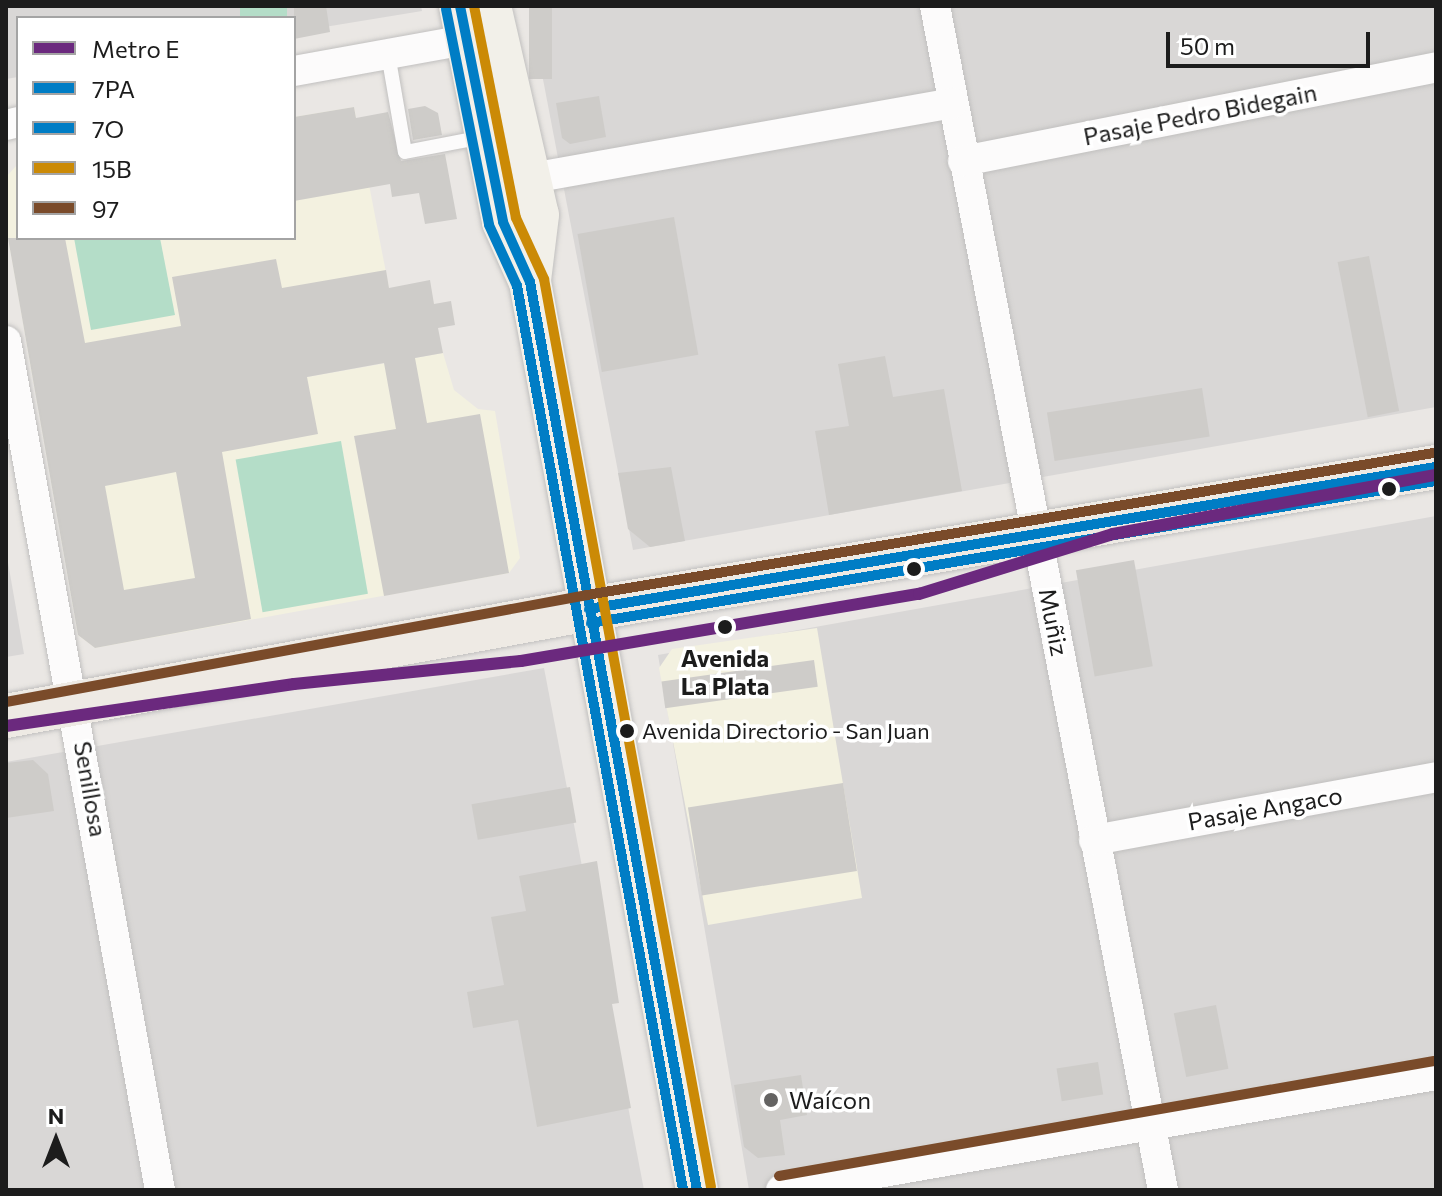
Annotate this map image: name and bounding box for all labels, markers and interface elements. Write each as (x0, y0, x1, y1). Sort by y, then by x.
legend (16, 16, 296, 240)
scale bar (1170, 16, 1374, 66)
text: 50 m (1180, 31, 1235, 60)
text: Metro E (92, 34, 180, 63)
text: 7PA (92, 74, 135, 103)
street label: Pasaje Pedro Bidegain (1081, 77, 1319, 151)
text: 7O (92, 114, 124, 143)
text: 15B (92, 154, 132, 183)
text: 97 (92, 194, 119, 223)
unlabelled marker (1381, 481, 1397, 497)
unlabelled marker (906, 561, 922, 577)
street label: Muñiz (1033, 586, 1075, 658)
marker: Avenida La Plata (712, 614, 738, 640)
place label: Avenida La Plata (681, 644, 769, 700)
place label: Avenida Directorio - San Juan (642, 718, 930, 744)
marker: Avenida Directorio - San Juan (619, 723, 635, 739)
street label: Senillosa (68, 739, 114, 839)
street label: Pasaje Angaco (1186, 780, 1344, 836)
place label: Waícon (789, 1086, 871, 1114)
marker: Waícon (760, 1089, 782, 1111)
north arrow (16, 1100, 96, 1180)
text: N (48, 1102, 64, 1129)

